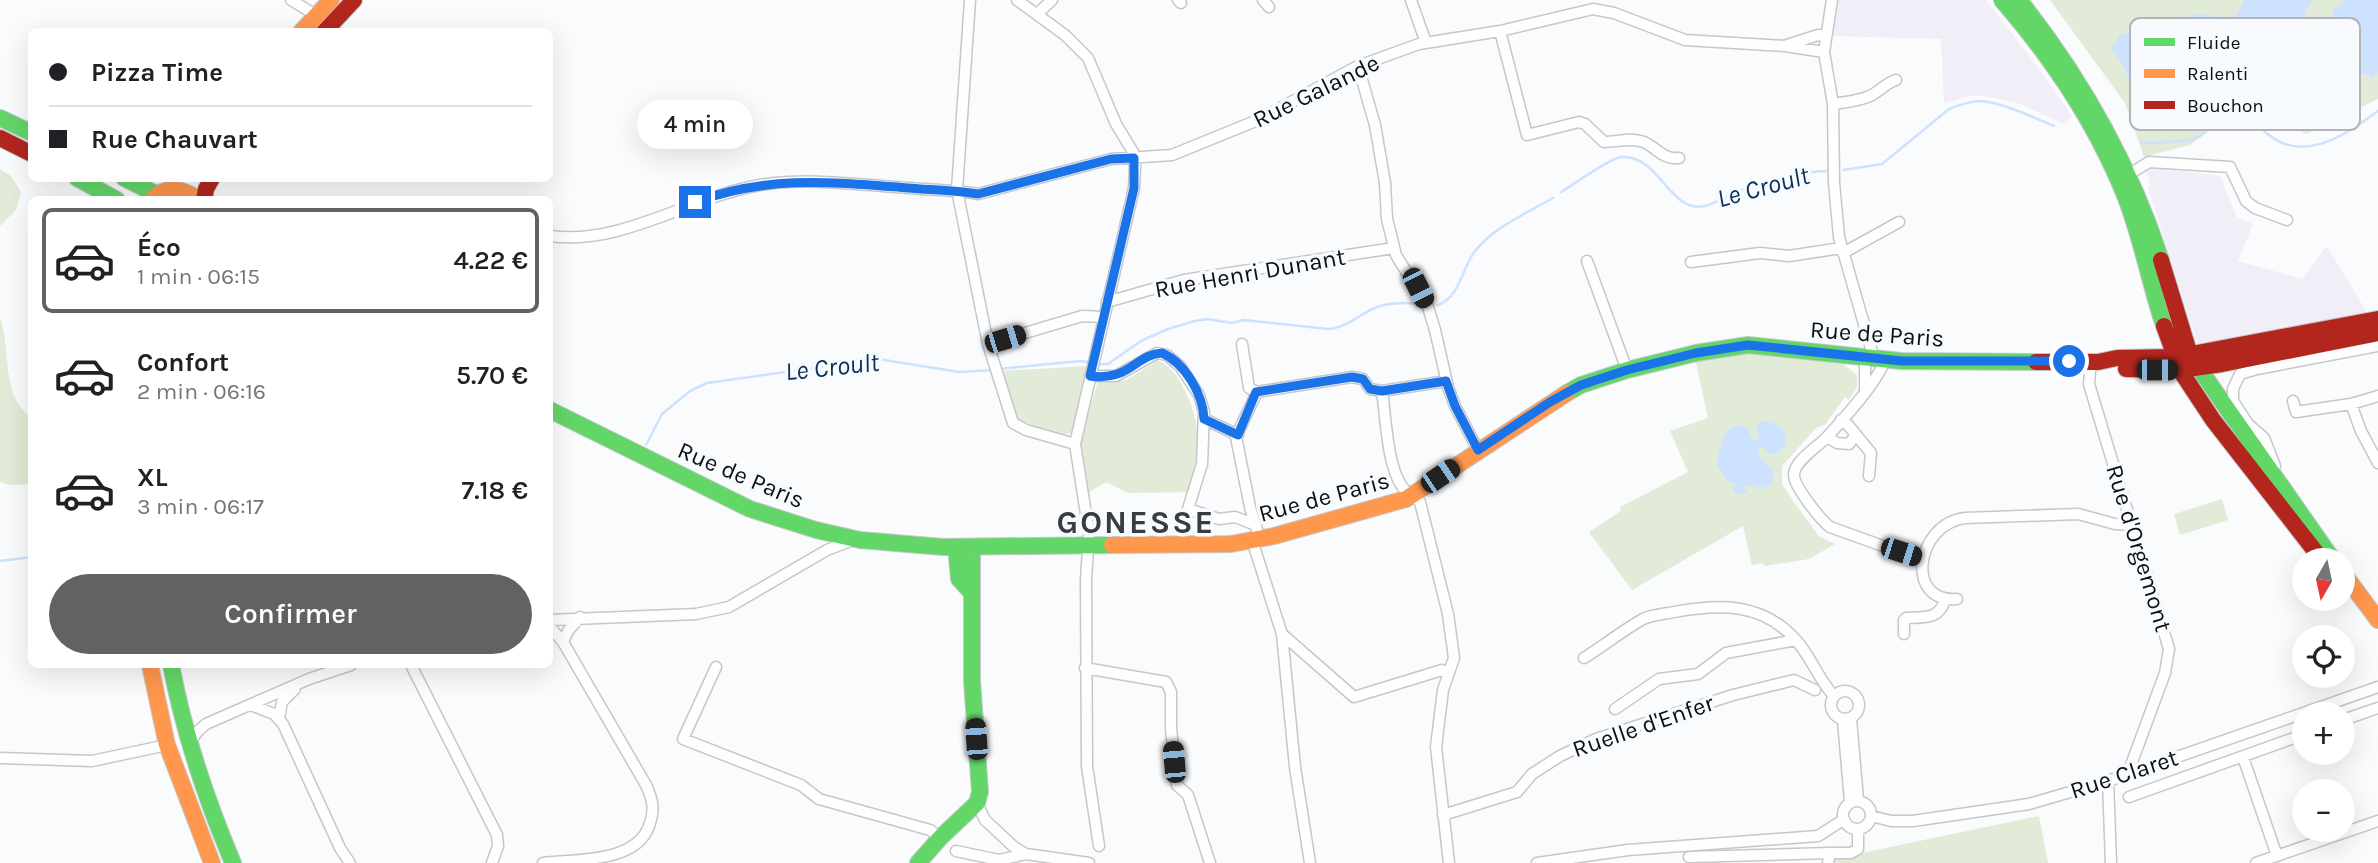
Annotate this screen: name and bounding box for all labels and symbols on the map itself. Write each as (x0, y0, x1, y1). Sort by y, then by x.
legend (2130, 18, 2360, 130)
text: Fluide (2187, 32, 2240, 54)
street label: Rue Galande (1248, 48, 1384, 134)
text: Ralenti (2187, 63, 2248, 85)
text: Bouchon (2187, 95, 2264, 117)
callout: 4 min (637, 100, 753, 150)
water label: Le Croult (1714, 160, 1814, 214)
route end (679, 186, 711, 218)
street label: Rue Henri Dunant (1152, 242, 1348, 304)
car (1400, 265, 1437, 311)
street label: Rue de Paris (1809, 315, 1945, 353)
car (982, 323, 1029, 355)
route start (2053, 345, 2085, 377)
water label: Le Croult (784, 347, 882, 387)
car (2137, 360, 2179, 381)
street label: Rue de Paris (674, 436, 808, 514)
car (1417, 456, 1464, 496)
street label: Rue d'Orgemont (2100, 461, 2178, 635)
street label: Rue de Paris (1255, 466, 1393, 528)
district label: GONESSE (1057, 504, 1215, 541)
car (1878, 536, 1925, 568)
north arrow (2292, 548, 2356, 611)
street label: Ruelle d'Enfer (1569, 689, 1718, 763)
car (965, 717, 988, 761)
car (1162, 740, 1187, 784)
street label: Rue Claret (2066, 743, 2182, 805)

